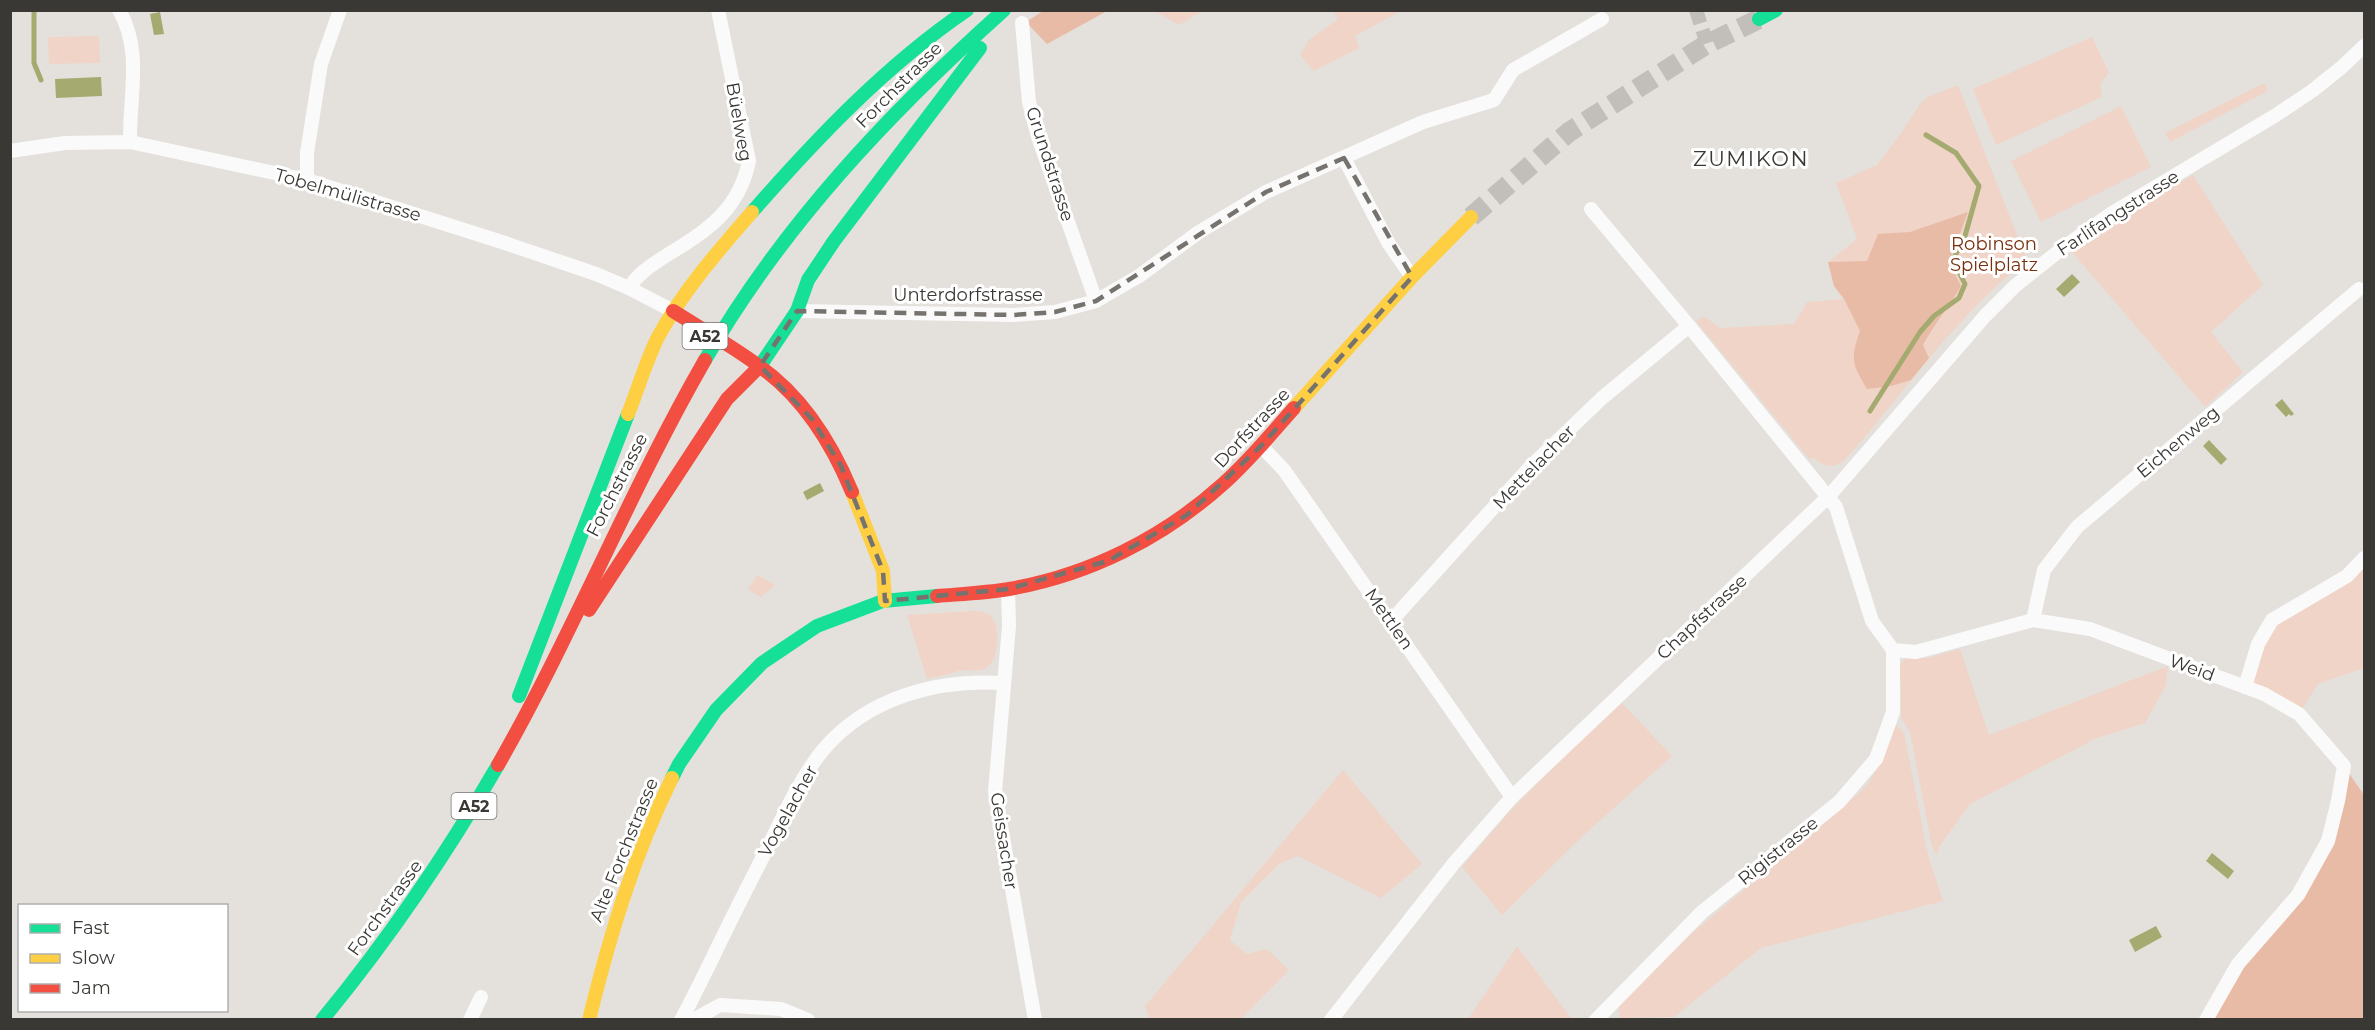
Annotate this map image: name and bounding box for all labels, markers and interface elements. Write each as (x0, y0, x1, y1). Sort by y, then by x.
street label: Forchstrasse (851, 37, 947, 133)
street label: Büelweg (721, 81, 757, 163)
street label: Grundstrasse (1021, 104, 1079, 224)
district label: ZUMIKON (1693, 146, 1809, 171)
street label: Tobelmülistrasse (272, 164, 424, 226)
street label: Farlifangstrasse (2053, 165, 2183, 261)
park label: Robinson Spielplatz (1950, 233, 2038, 276)
street label: Unterdorfstrasse (893, 284, 1043, 306)
road number: A52 (682, 323, 728, 349)
street label: Dorfstrasse (1209, 383, 1295, 472)
street label: Eichenweg (2132, 401, 2224, 483)
street label: Mettelacher (1488, 420, 1580, 514)
street label: Forchstrasse (582, 429, 653, 540)
street label: Chapfstrasse (1652, 569, 1752, 664)
street label: Mettlen (1360, 584, 1418, 654)
street label: Weid (2166, 650, 2218, 686)
street label: Vogelacher (754, 761, 822, 861)
street label: Alte Forchstrasse (585, 775, 663, 925)
street label: Geissacher (985, 791, 1023, 891)
road number: A52 (452, 793, 496, 819)
street label: Rigistrasse (1734, 812, 1823, 890)
street label: Forchstrasse (343, 856, 427, 960)
legend (18, 904, 228, 1012)
text: Fast (72, 917, 110, 939)
text: Slow (72, 947, 115, 969)
text: Jam (71, 977, 111, 999)

